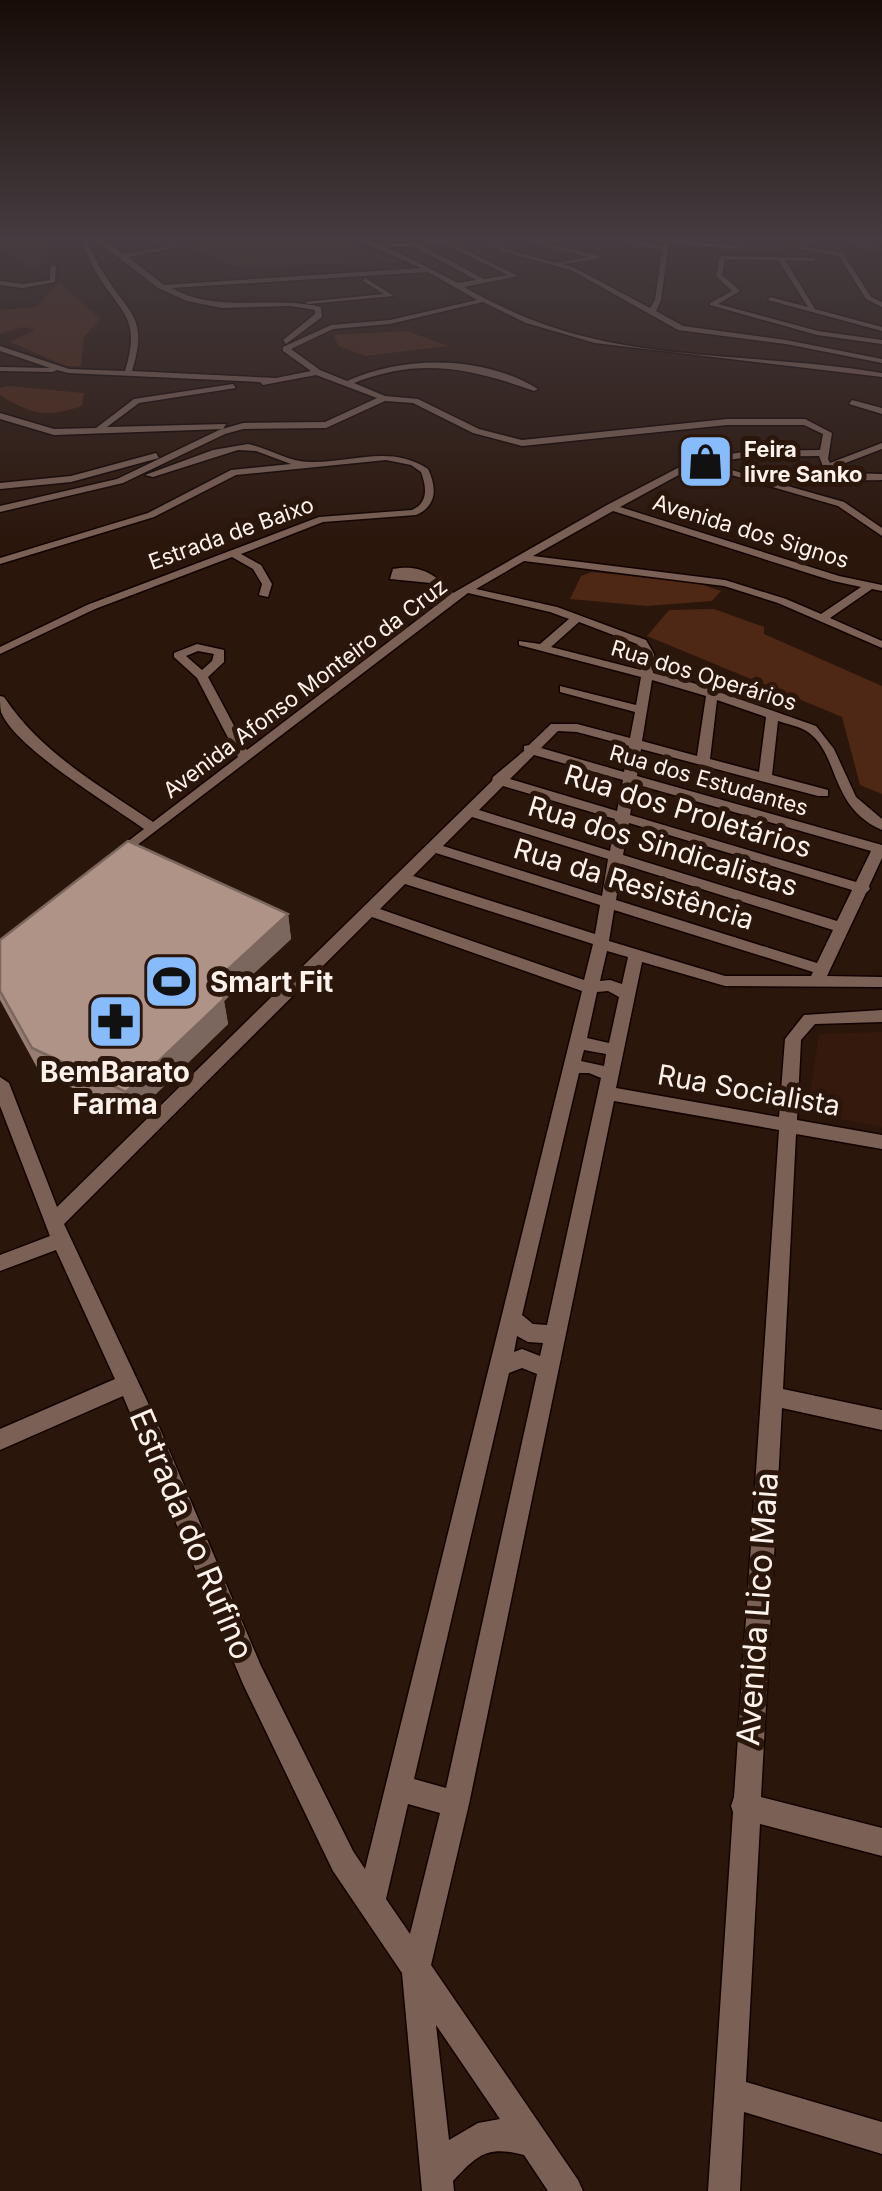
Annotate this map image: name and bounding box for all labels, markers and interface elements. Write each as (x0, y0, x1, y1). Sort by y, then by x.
shop icon: Feira livre Sanko (675, 432, 735, 492)
place label: Feira livre Sanko (744, 436, 863, 487)
street label: Avenida dos Signos (650, 489, 852, 573)
street label: Estrada de Baixo (145, 491, 317, 575)
street label: Avenida Afonso Monteiro da Cruz (158, 573, 452, 803)
street label: Rua dos Operários (608, 634, 800, 716)
street label: Rua dos Estudantes (607, 739, 811, 821)
street label: Rua dos Proletários (560, 757, 816, 865)
street label: Rua dos Sindicalistas (524, 789, 802, 903)
street label: Rua da Resistência (510, 831, 758, 937)
sports icon: Smart Fit (141, 952, 201, 1012)
place label: Smart Fit (210, 965, 333, 999)
pharmacy icon: BemBarato Farma (85, 991, 145, 1051)
place label: BemBarato Farma (40, 1055, 190, 1121)
street label: Rua Socialista (655, 1057, 843, 1123)
street label: Estrada do Rufino (122, 1403, 262, 1665)
street label: Avenida Lico Maia (728, 1471, 786, 1747)

